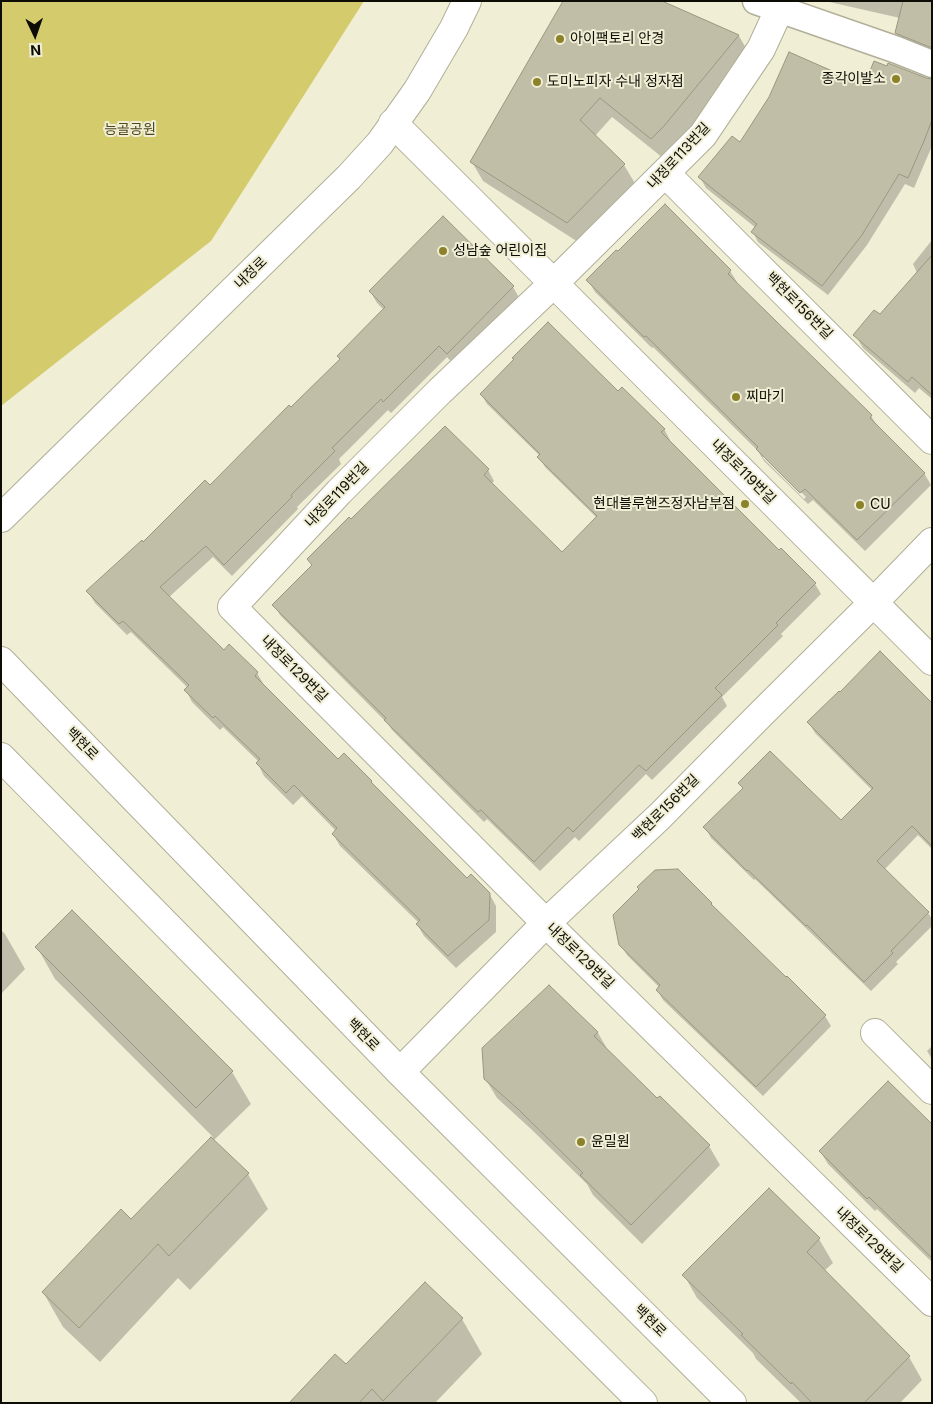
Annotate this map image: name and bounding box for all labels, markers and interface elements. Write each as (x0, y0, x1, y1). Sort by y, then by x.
north arrow (10, 10, 60, 60)
place label: 아이팩토리 안경 (570, 31, 664, 47)
marker: 아이팩토리 안경 (554, 33, 566, 45)
text: N (30, 42, 42, 59)
place label: 종각이발소 (822, 71, 886, 87)
marker: 종각이발소 (890, 73, 902, 85)
place label: 도미노피자 수내 정자점 (547, 74, 684, 90)
marker: 도미노피자 수내 정자점 (531, 76, 543, 88)
street label: 내정로113번길 (644, 119, 714, 193)
park label: 능골공원 (104, 122, 156, 138)
place label: 성남숲 어린이집 (453, 243, 547, 259)
marker: 성남숲 어린이집 (437, 245, 449, 257)
street label: 내정로 (231, 254, 271, 292)
street label: 백현로156번길 (762, 269, 836, 343)
place label: 찌마기 (746, 389, 785, 405)
marker: 찌마기 (730, 391, 742, 403)
street label: 내정로119번길 (707, 436, 779, 508)
street label: 내정로119번길 (302, 459, 372, 531)
place label: 현대블루핸즈정자남부점 (593, 496, 735, 512)
place label: CU (870, 497, 891, 513)
marker: 현대블루핸즈정자남부점 (739, 498, 751, 510)
marker: CU (854, 499, 866, 511)
street label: 내정로129번길 (257, 632, 331, 706)
street label: 백현로 (63, 724, 101, 764)
street label: 백현로156번길 (629, 771, 703, 845)
street label: 내정로129번길 (543, 920, 617, 992)
street label: 백현로 (344, 1015, 382, 1055)
place label: 윤밀원 (591, 1134, 630, 1150)
marker: 윤밀원 (575, 1136, 587, 1148)
street label: 내정로129번길 (832, 1204, 906, 1276)
street label: 백현로 (630, 1301, 670, 1341)

